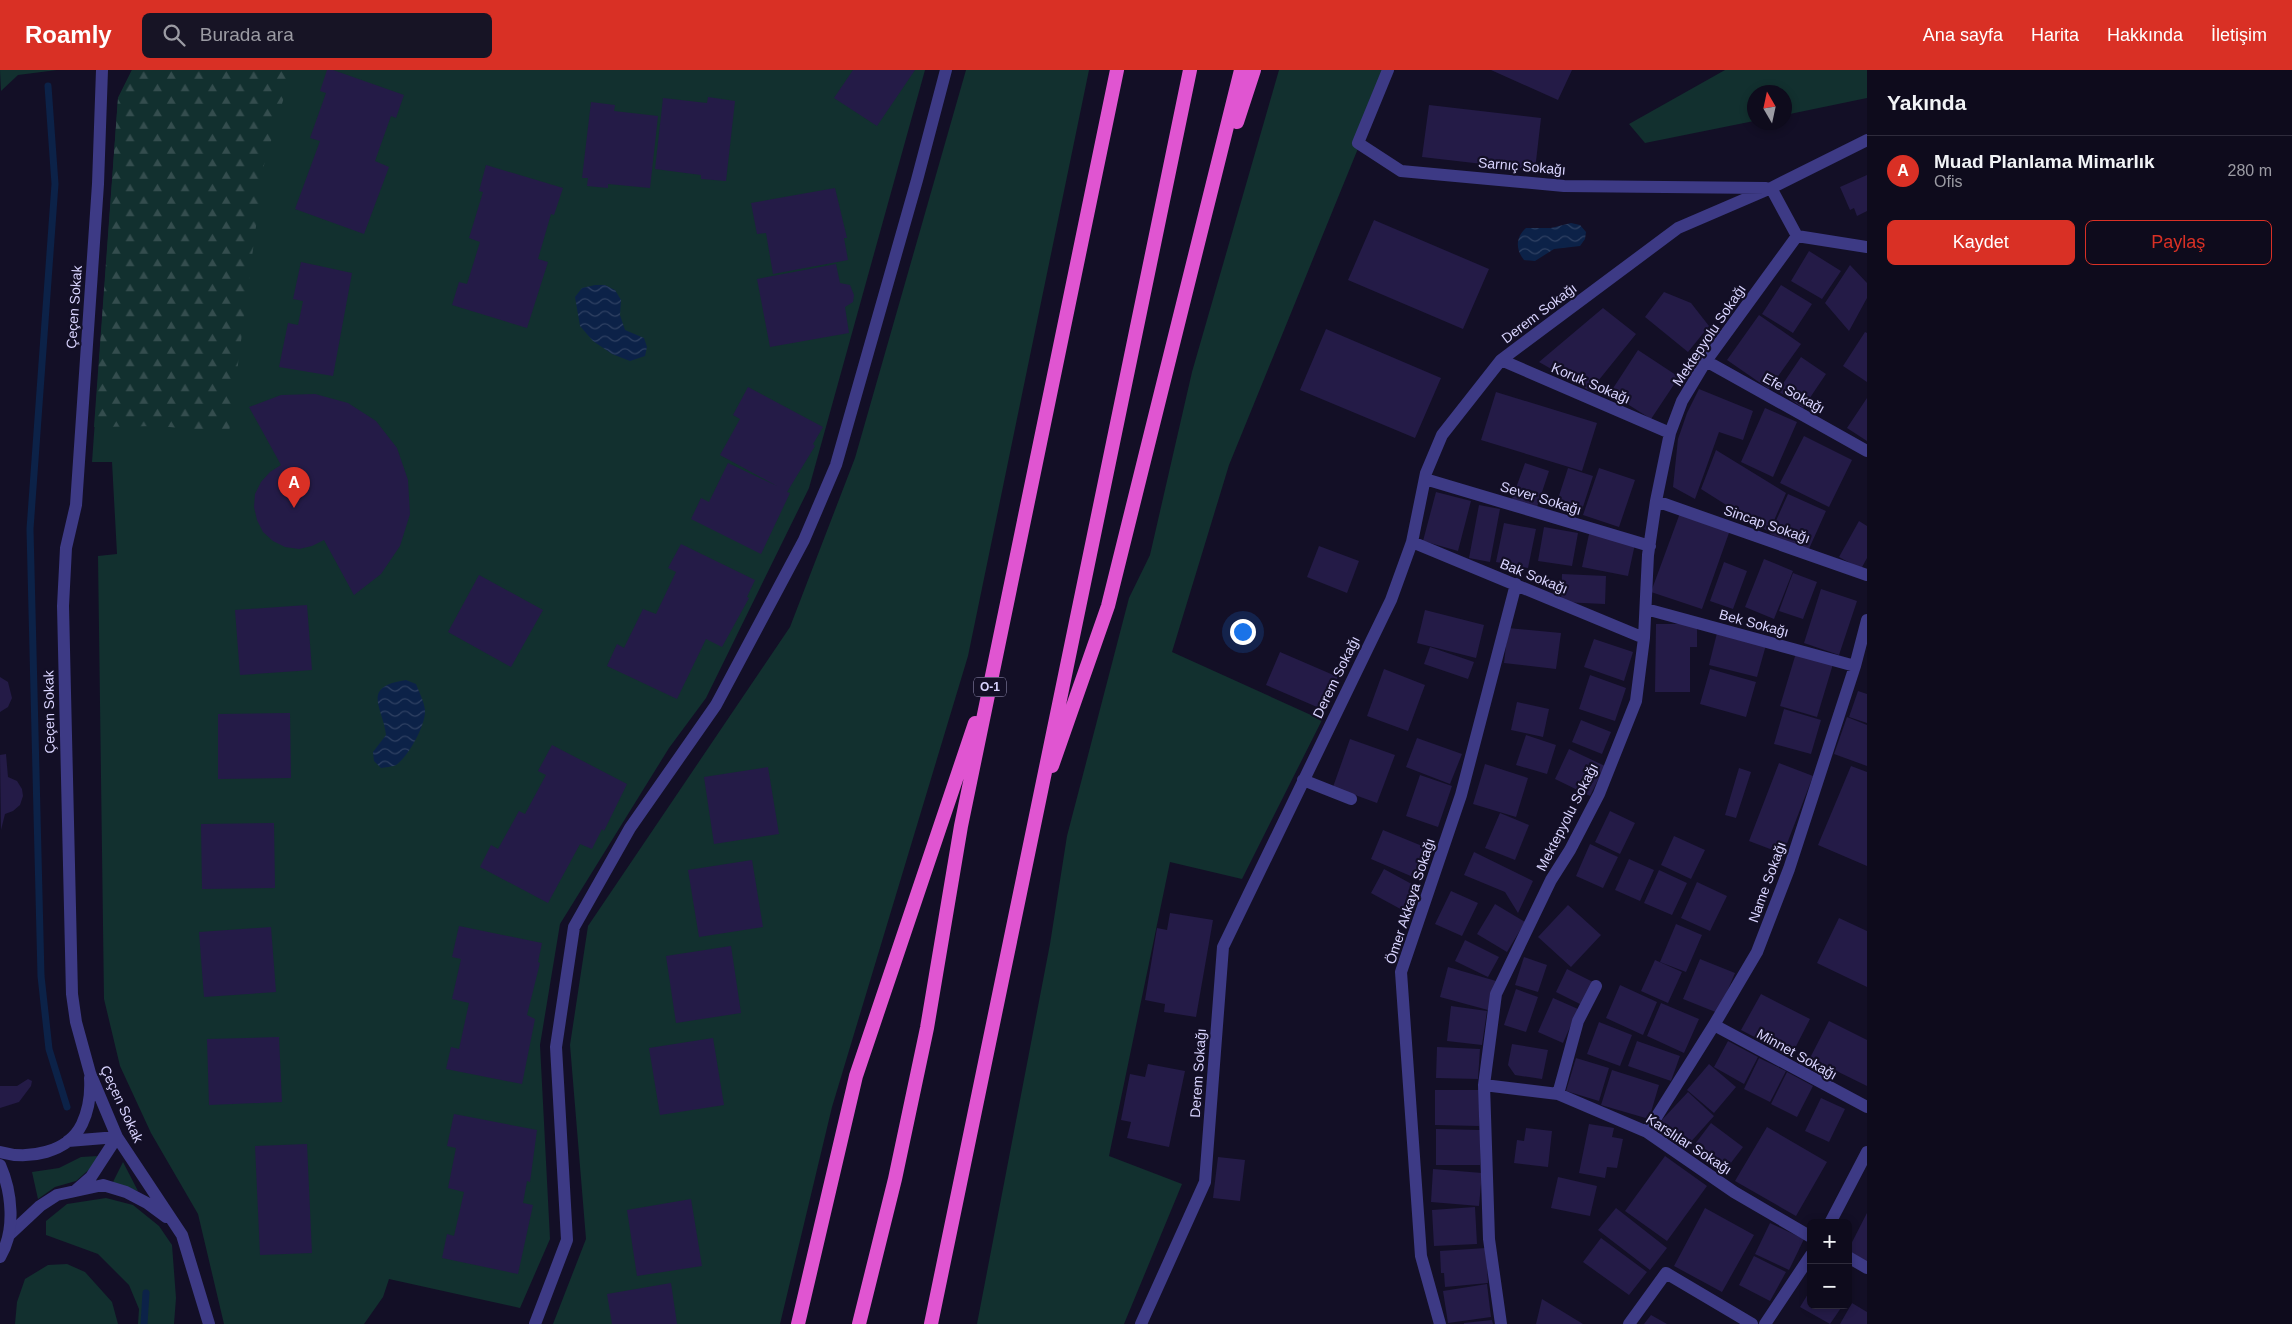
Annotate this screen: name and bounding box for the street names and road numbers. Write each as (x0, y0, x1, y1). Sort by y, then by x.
street label: Sarnıç Sokağı (1478, 154, 1566, 178)
street label: Çeçen Sokak (63, 264, 85, 349)
street label: Derem Sokağı (1498, 280, 1580, 346)
street label: Mektepyolu Sokağı (1669, 281, 1749, 389)
street label: Koruk Sokağı (1549, 359, 1633, 407)
street label: Efe Sokağı (1760, 369, 1828, 417)
street label: Sever Sokağı (1498, 478, 1584, 518)
street label: Sincap Sokağı (1722, 502, 1812, 546)
street label: Bak Sokağı (1498, 555, 1570, 597)
street label: Bek Sokağı (1717, 606, 1791, 640)
street label: Derem Sokağı (1309, 633, 1363, 721)
street label: Çeçen Sokak (40, 669, 58, 754)
road number: O-1 (974, 678, 1006, 696)
street label: Mektepyolu Sokağı (1533, 760, 1601, 874)
street label: Ömer Akkaya Sokağı (1381, 836, 1438, 966)
street label: Name Sokağı (1745, 839, 1789, 925)
street label: Minnet Sokağı (1754, 1025, 1840, 1083)
street label: Derem Sokağı (1187, 1028, 1209, 1118)
street label: Çeçen Sokak (97, 1063, 147, 1146)
street label: Karslılar Sokağı (1643, 1110, 1735, 1178)

